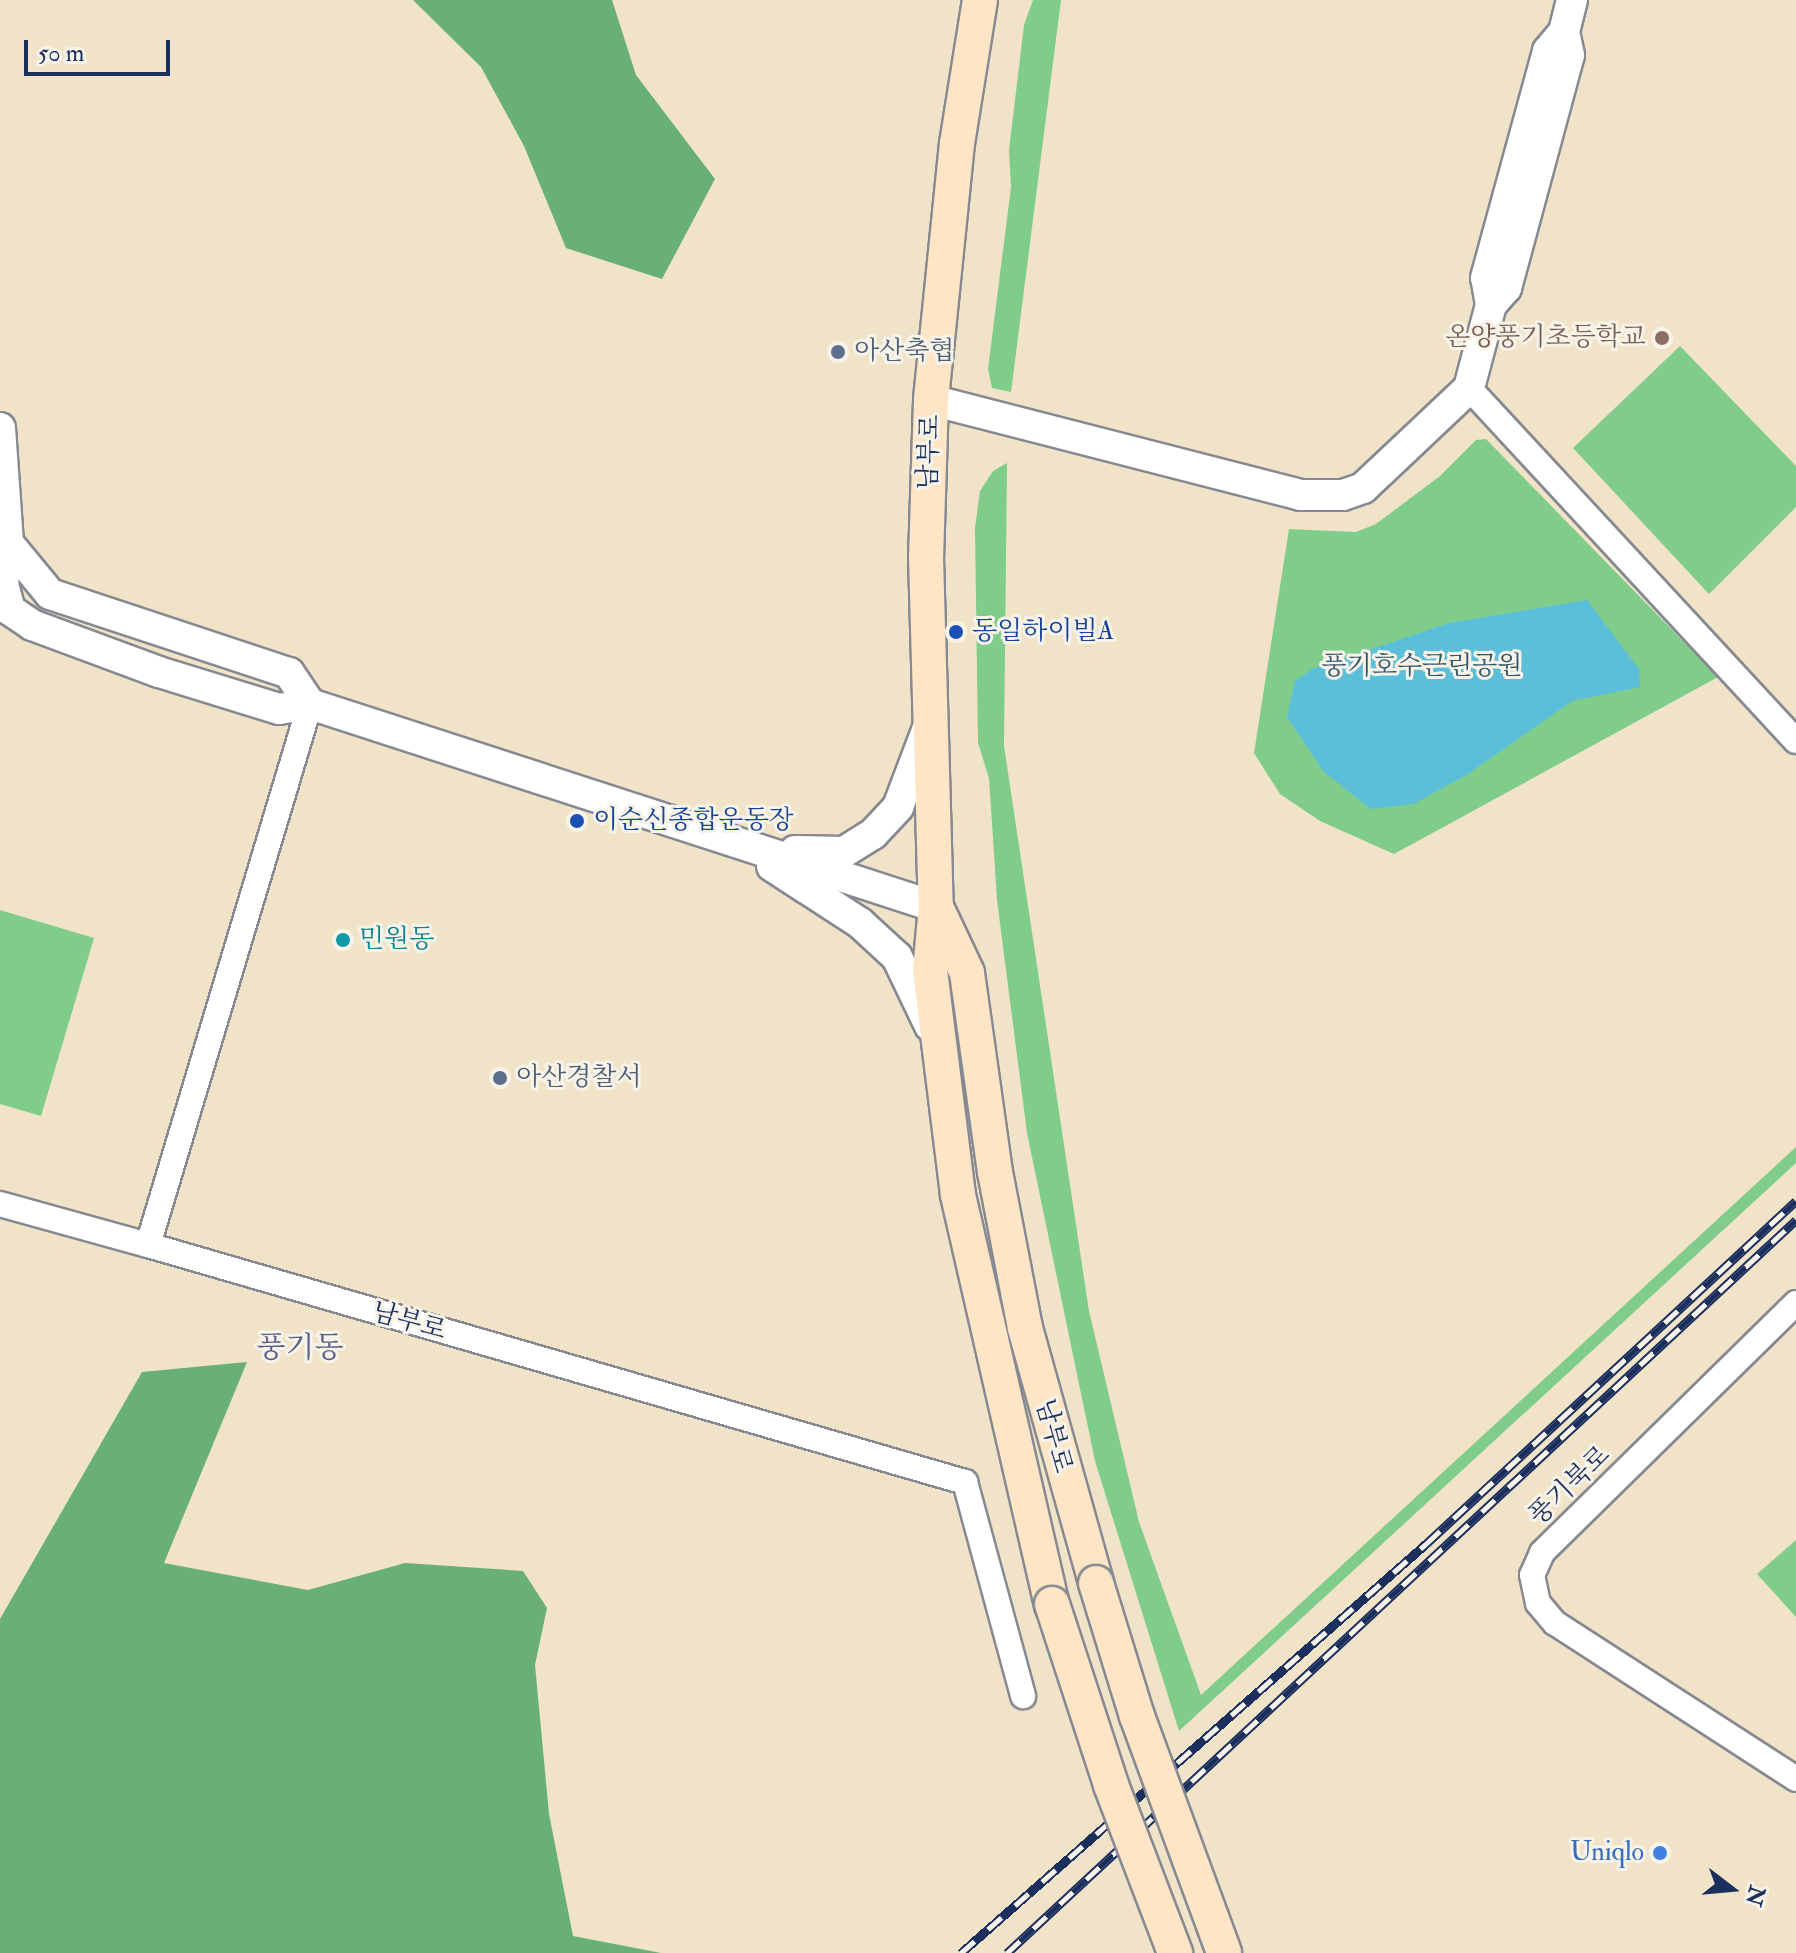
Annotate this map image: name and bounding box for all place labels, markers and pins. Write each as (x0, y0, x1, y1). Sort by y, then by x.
place label: 온양풍기초등학교 (1445, 322, 1646, 354)
marker: 온양풍기초등학교 (1653, 329, 1671, 347)
place label: 아산축협 (854, 336, 954, 368)
marker: 아산축협 (829, 343, 847, 361)
place label: 동일하이빌A (972, 616, 1114, 648)
marker: 동일하이빌A (947, 623, 965, 641)
place label: 이순신종합운동장 (593, 805, 794, 837)
marker: 이순신종합운동장 (568, 812, 586, 830)
place label: 민원동 (359, 924, 434, 956)
marker: 민원동 (334, 931, 352, 949)
place label: 아산경찰서 (516, 1062, 642, 1094)
marker: 아산경찰서 (491, 1069, 509, 1087)
place label: Uniqlo (1570, 1837, 1644, 1869)
marker: Uniqlo (1651, 1844, 1669, 1862)

